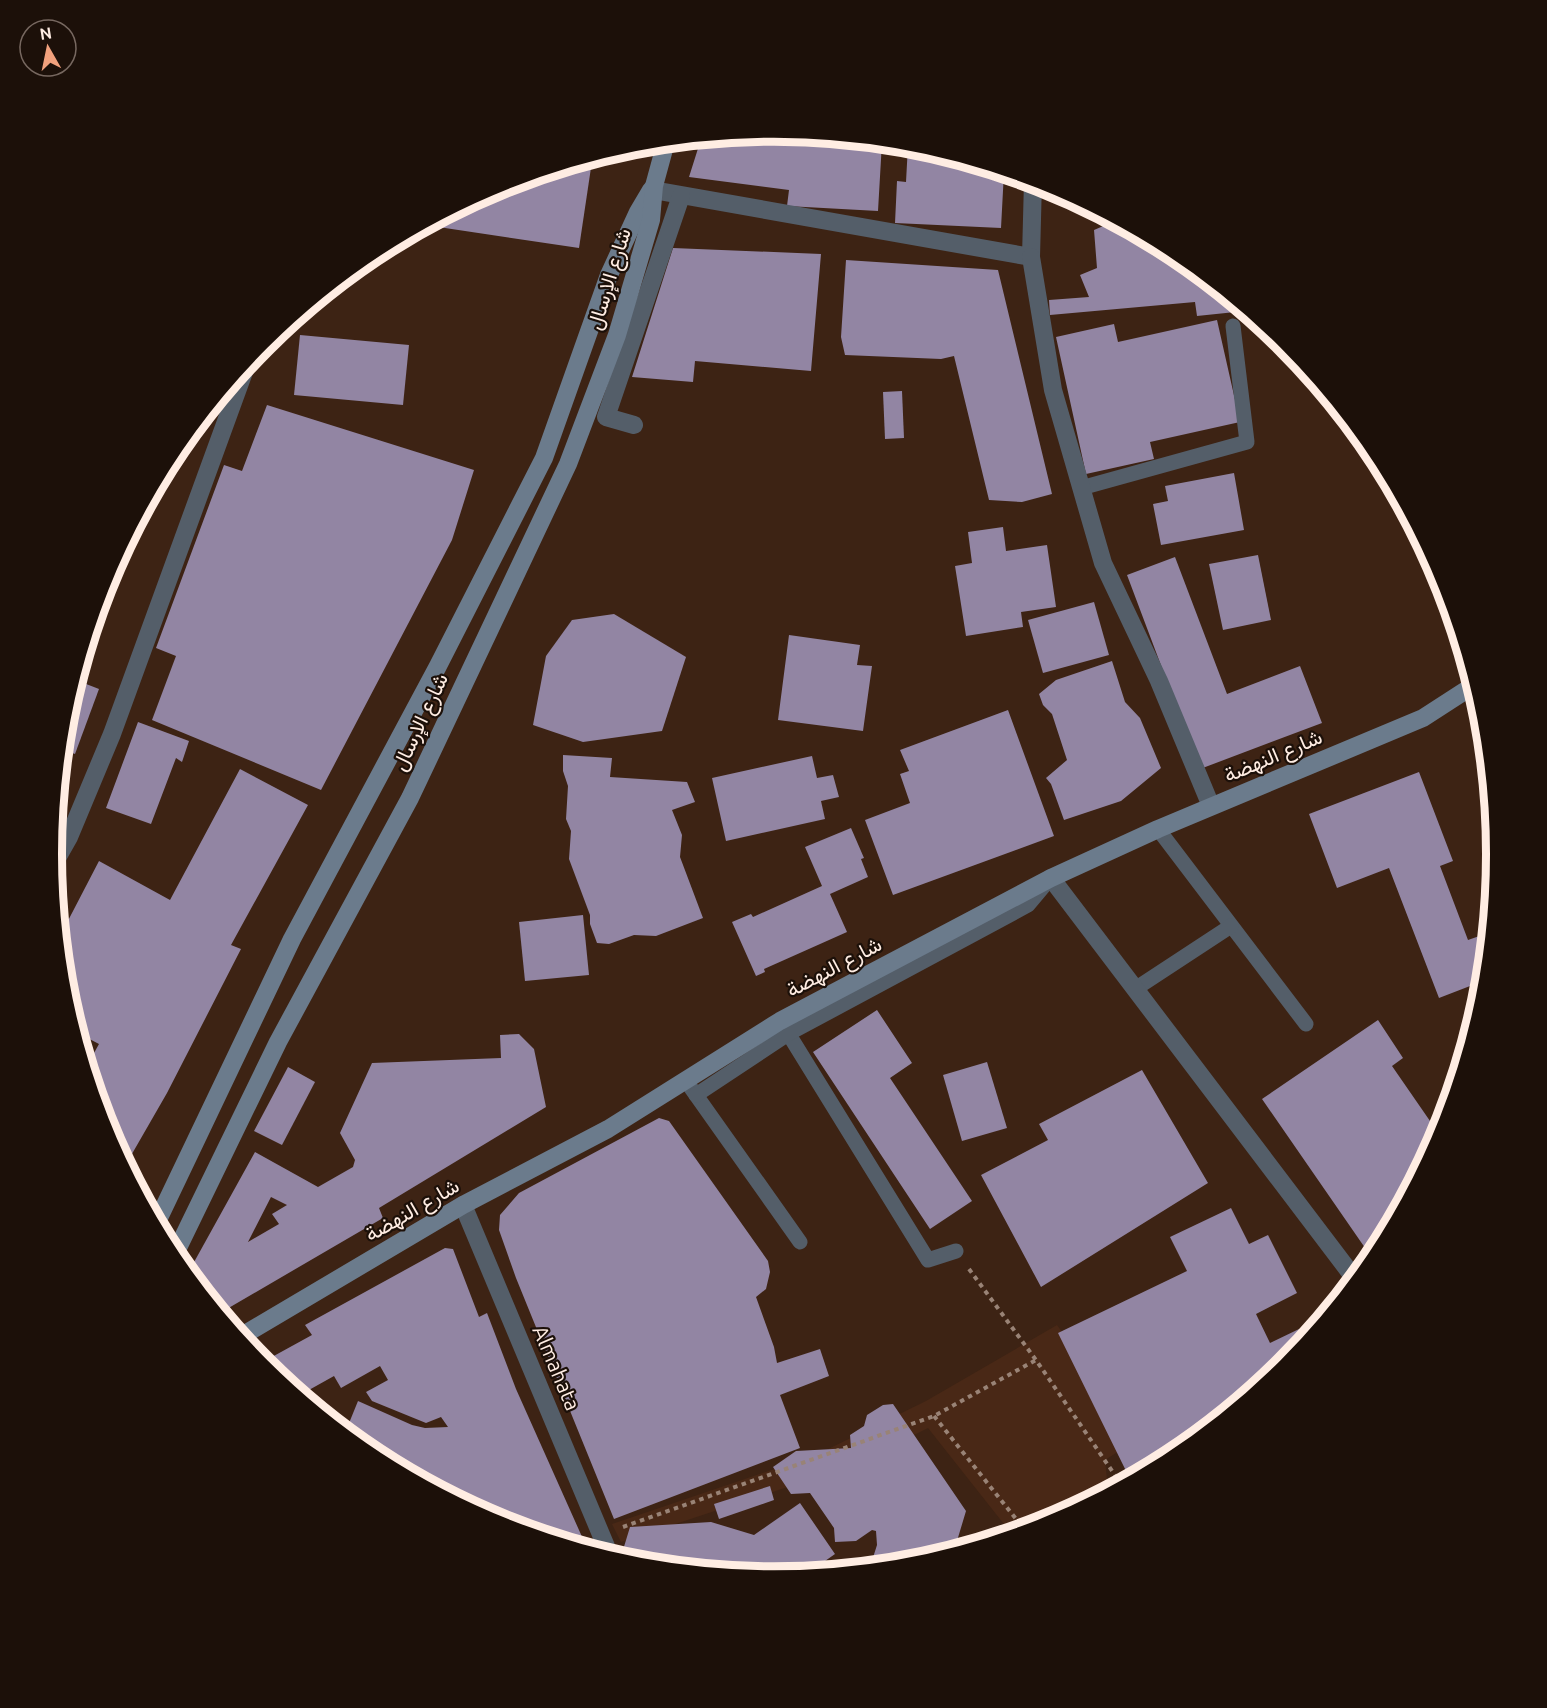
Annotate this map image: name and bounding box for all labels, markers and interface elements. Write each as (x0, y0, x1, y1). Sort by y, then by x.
north arrow (18, 18, 78, 78)
text: N (38, 23, 53, 43)
street label: شارع الإرسال (581, 225, 638, 333)
street label: شارع الإرسال (386, 669, 455, 775)
street label: شارع النهضة (1220, 724, 1327, 789)
street label: شارع النهضة (782, 931, 887, 1004)
street label: شارع النهضة (360, 1173, 464, 1248)
street label: Almahata (528, 1322, 586, 1414)

